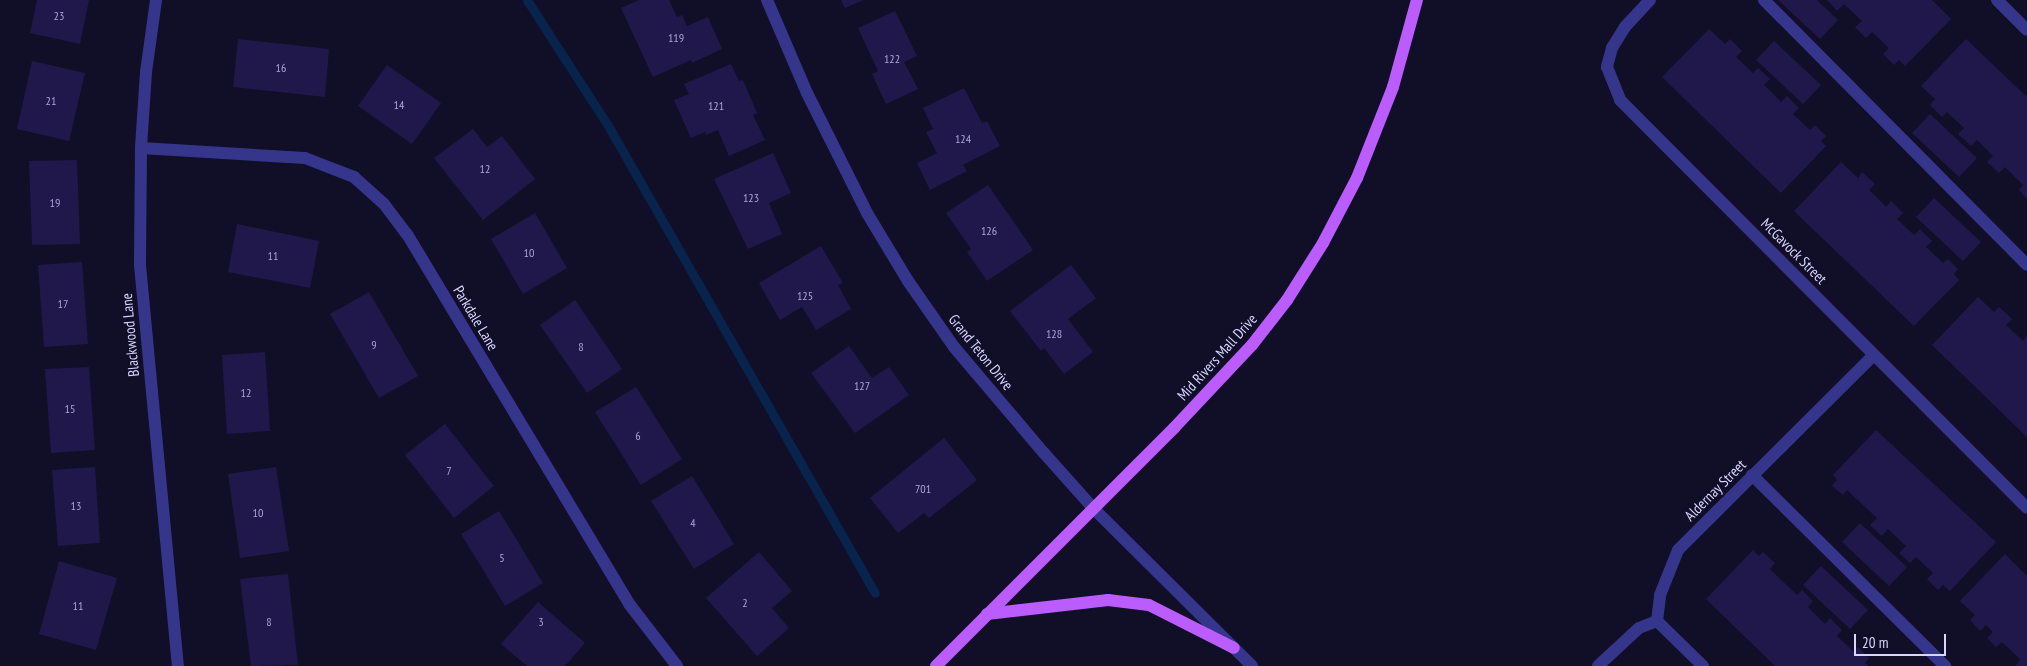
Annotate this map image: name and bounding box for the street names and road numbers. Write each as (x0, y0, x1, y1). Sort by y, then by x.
street label: McGavock Street (1757, 214, 1831, 288)
street label: Parkdale Lane (450, 282, 502, 354)
street label: Blackwood Lane (117, 292, 143, 378)
street label: Grand Teton Drive (945, 310, 1017, 394)
street label: Mid Rivers Mall Drive (1173, 310, 1261, 404)
street label: Aldernay Street (1680, 455, 1750, 525)

